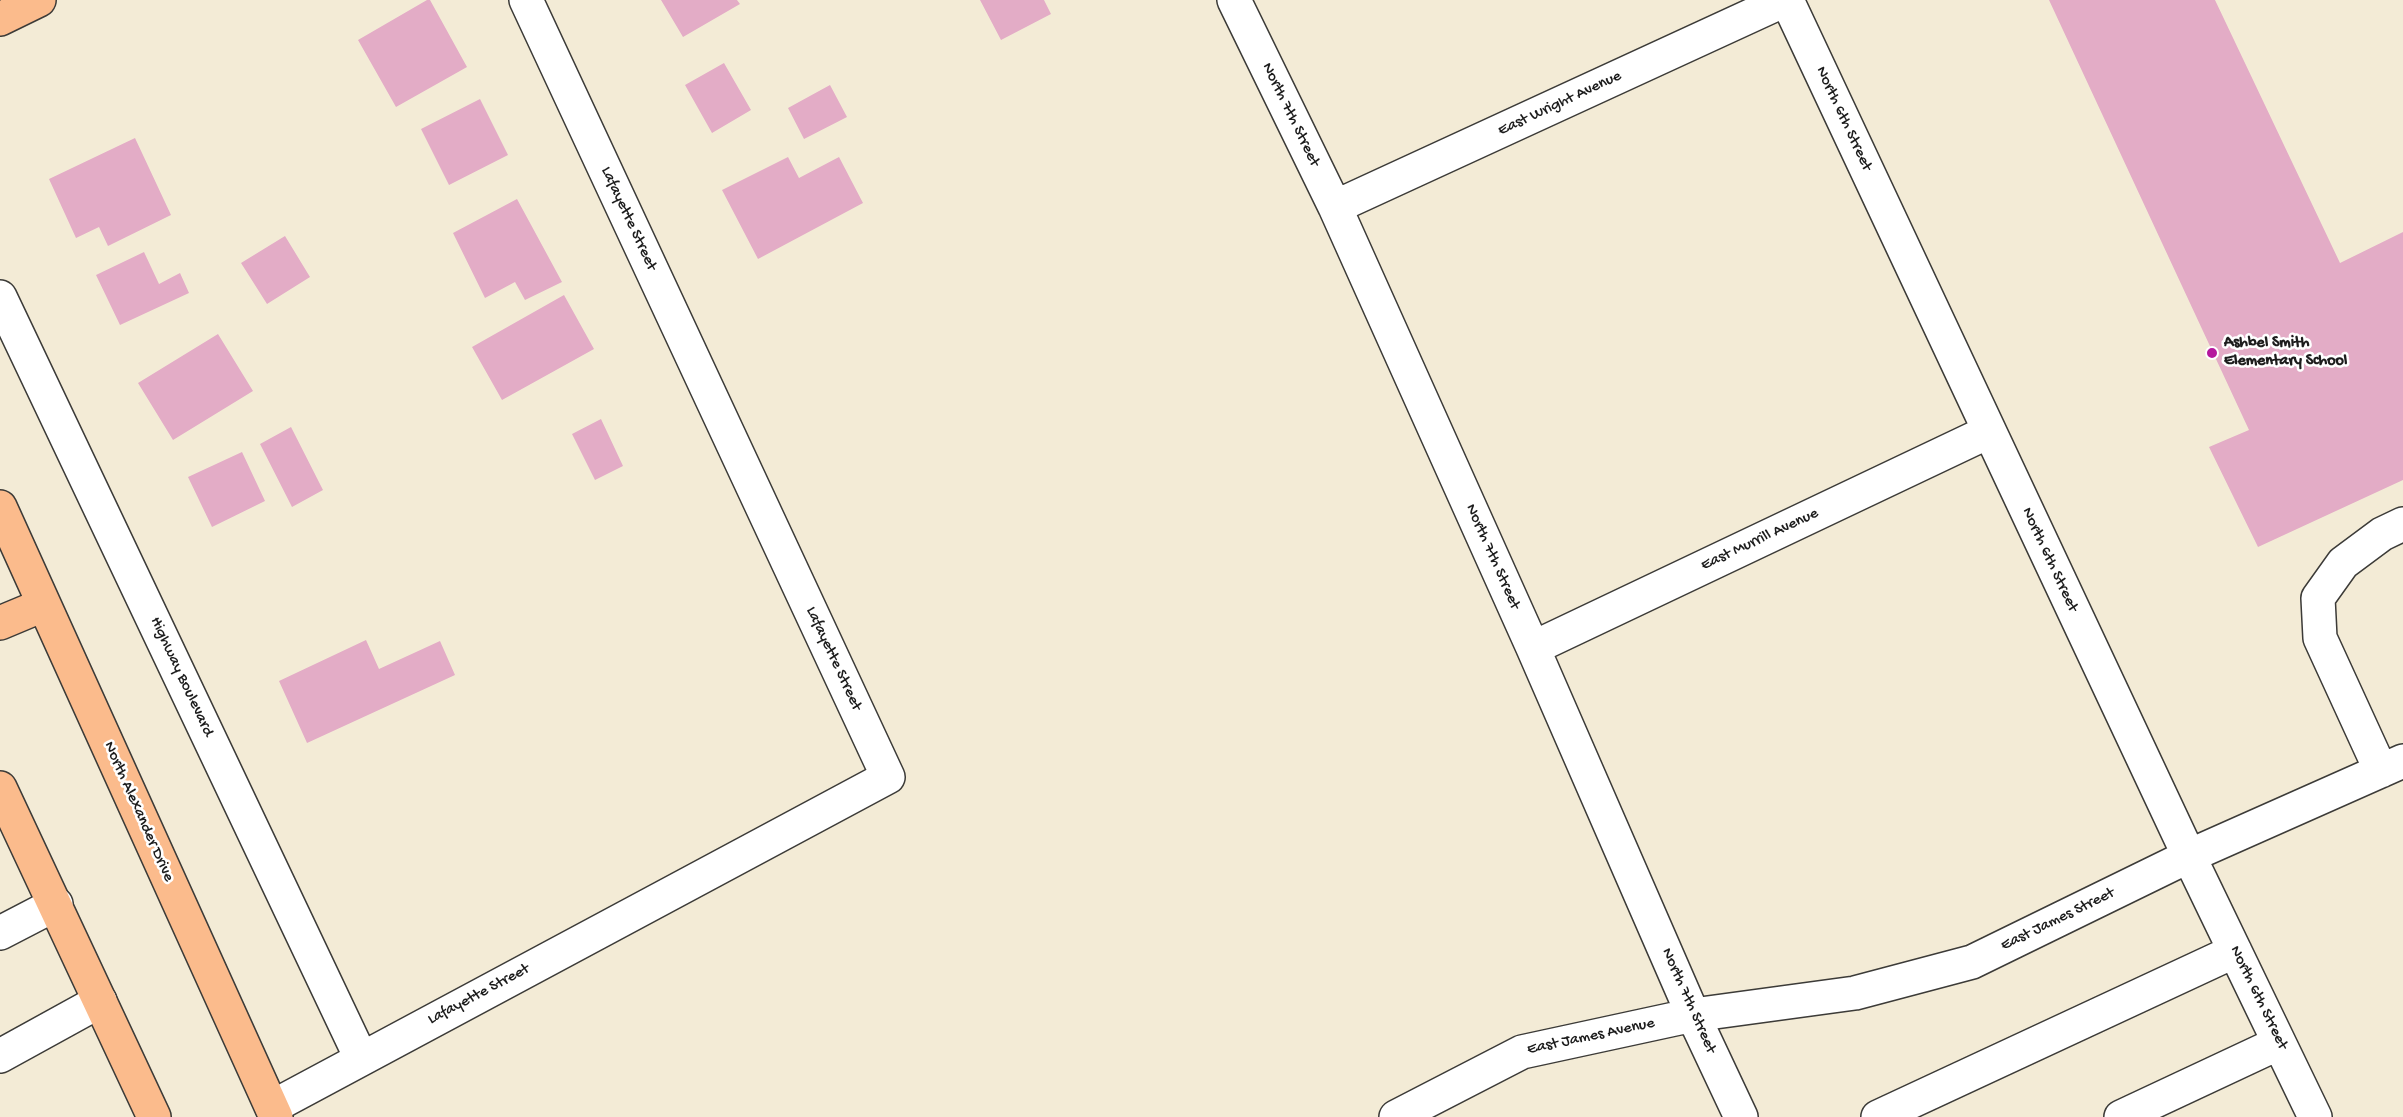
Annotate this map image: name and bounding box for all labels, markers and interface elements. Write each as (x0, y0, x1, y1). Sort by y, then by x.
street label: North 7th Street (1257, 60, 1323, 170)
street label: North 6th Street (1810, 64, 1876, 174)
street label: East Wright Avenue (1495, 67, 1625, 141)
street label: Lafayette Street (596, 164, 660, 274)
place label: Ashbel Smith Elementary School (2224, 334, 2347, 372)
marker: Ashbel Smith Elementary School (2205, 346, 2219, 360)
street label: North 7th Street (1460, 501, 1524, 613)
street label: East Murrill Avenue (1698, 504, 1822, 576)
street label: North 6th Street (2016, 505, 2082, 615)
street label: Lafayette Street (801, 604, 865, 714)
street label: Highway Boulevard (145, 614, 217, 740)
street label: North Alexander Drive (98, 739, 178, 885)
street label: East James Street (1998, 884, 2118, 956)
street label: North 6th Street (2225, 943, 2291, 1053)
street label: North 7th Street (1656, 945, 1720, 1057)
street label: Lafayette Street (425, 960, 533, 1030)
street label: East James Avenue (1526, 1014, 1656, 1060)

